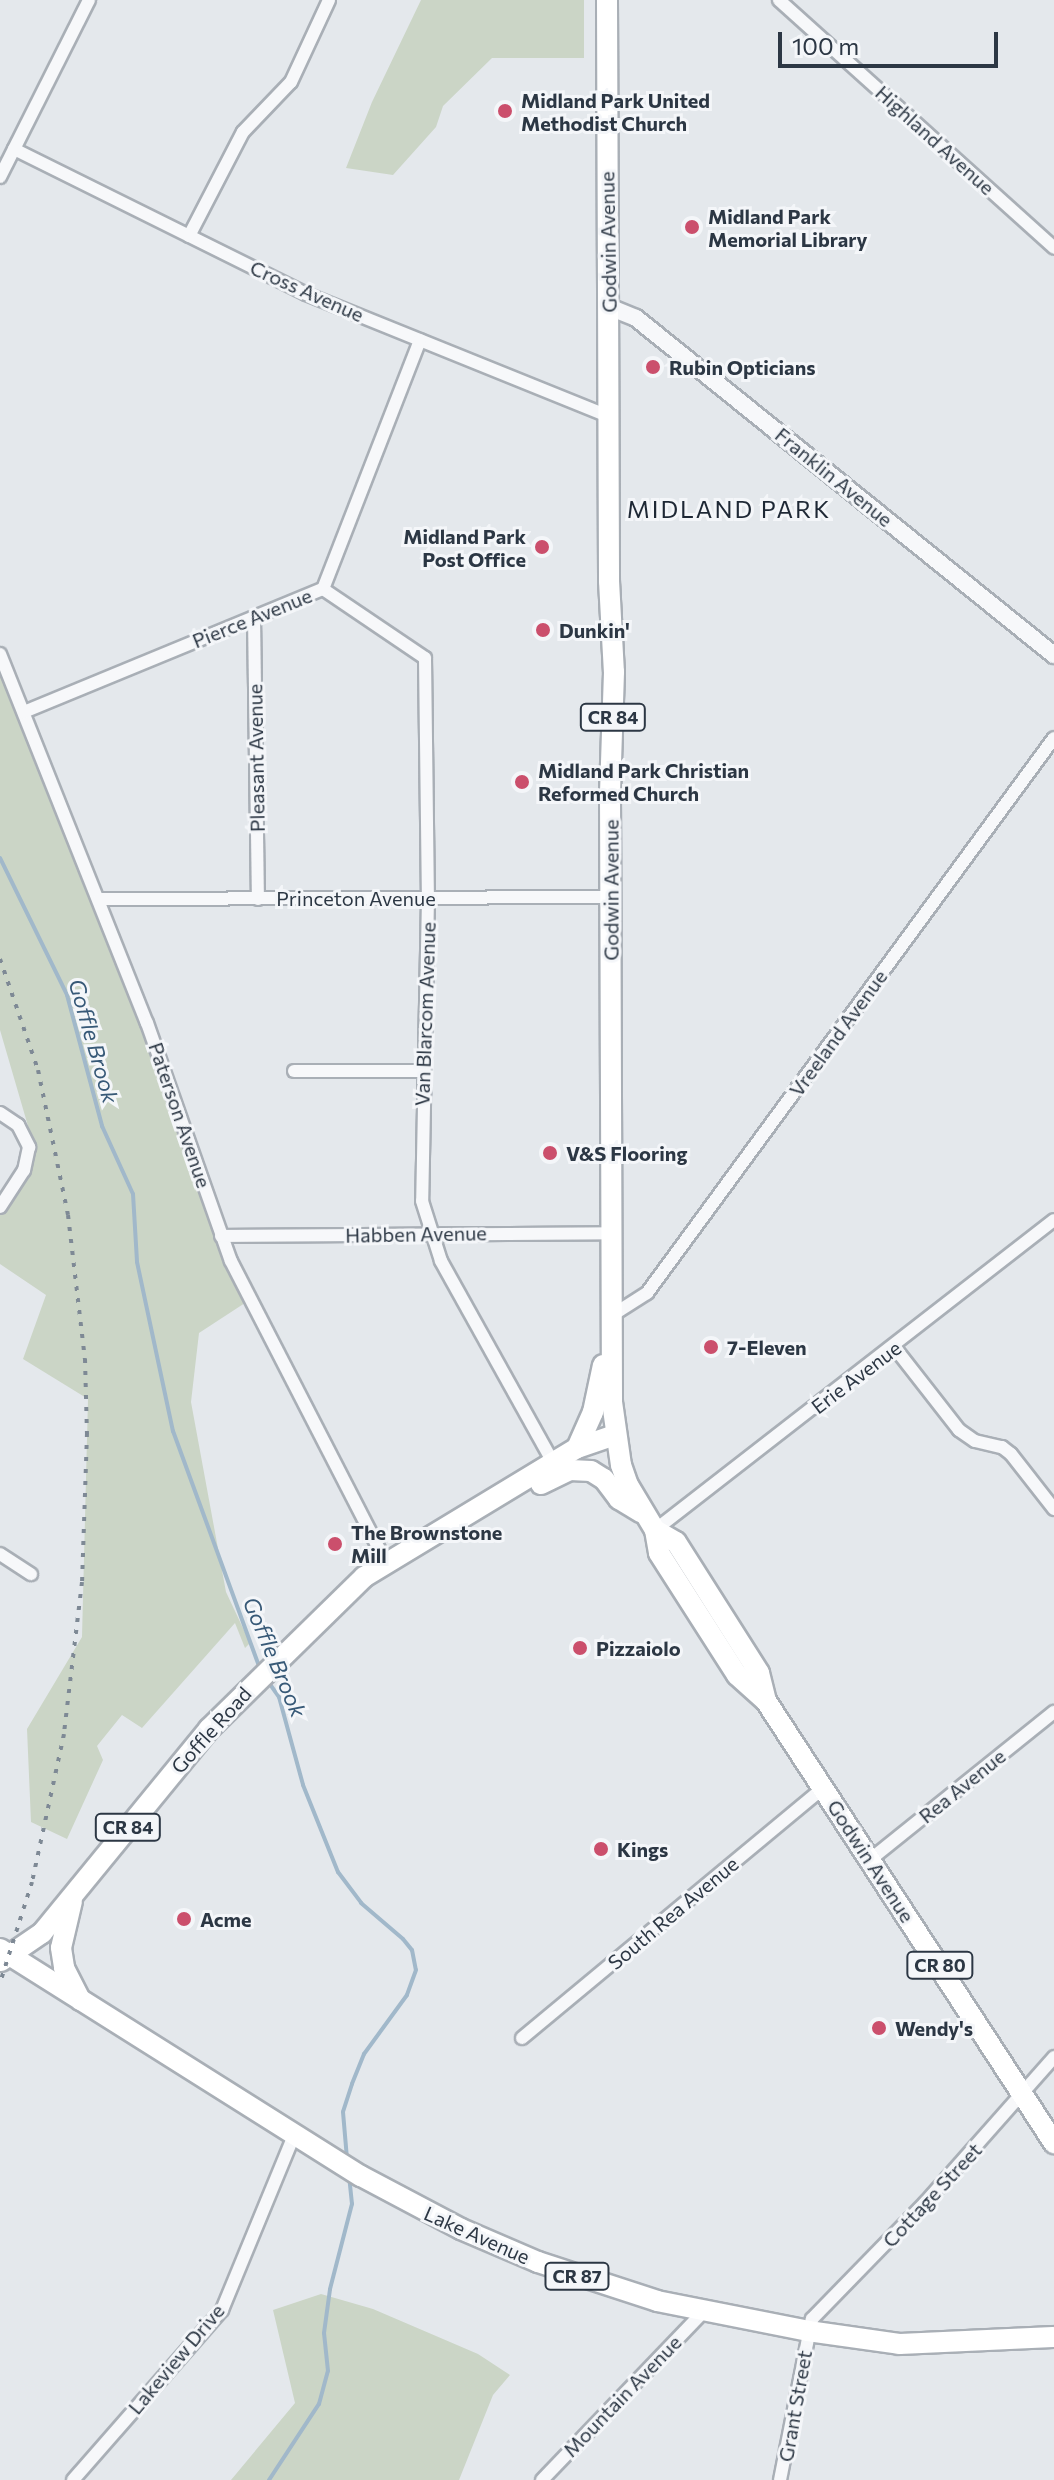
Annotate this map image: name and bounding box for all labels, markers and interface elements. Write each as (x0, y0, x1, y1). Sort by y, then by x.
scale bar (782, 16, 1002, 66)
text: 100 m (792, 31, 859, 60)
street label: Highland Avenue (871, 80, 999, 200)
place label: Midland Park United Methodist Church (521, 88, 710, 135)
marker: Midland Park United Methodist Church (496, 102, 514, 120)
street label: Godwin Avenue (595, 171, 621, 313)
place label: Midland Park Memorial Library (708, 204, 868, 251)
marker: Midland Park Memorial Library (683, 218, 701, 236)
street label: Cross Avenue (246, 255, 368, 327)
place label: Rubin Opticians (669, 355, 816, 379)
marker: Rubin Opticians (644, 358, 662, 376)
street label: Franklin Avenue (771, 422, 897, 532)
district label: MIDLAND PARK (627, 495, 831, 523)
place label: Midland Park Post Office (403, 524, 526, 571)
marker: Midland Park Post Office (533, 538, 551, 556)
street label: Pierce Avenue (189, 583, 315, 653)
place label: Dunkin' (559, 618, 630, 642)
marker: Dunkin' (534, 621, 552, 639)
street label: Pleasant Avenue (243, 684, 269, 832)
road number: CR 84 (579, 703, 647, 731)
place label: Midland Park Christian Reformed Church (538, 758, 749, 805)
marker: Midland Park Christian Reformed Church (513, 773, 531, 791)
street label: Godwin Avenue (599, 819, 623, 961)
street label: Princeton Avenue (276, 886, 436, 910)
street label: Van Blarcom Avenue (410, 921, 440, 1107)
street label: Vreeland Avenue (784, 965, 892, 1101)
water label: Goffle Brook (64, 976, 124, 1106)
street label: Paterson Avenue (144, 1039, 216, 1191)
place label: V&S Flooring (566, 1141, 687, 1165)
marker: V&S Flooring (541, 1144, 559, 1162)
street label: Habben Avenue (345, 1221, 487, 1247)
place label: 7-Eleven (727, 1335, 807, 1359)
street label: Erie Avenue (806, 1336, 906, 1418)
marker: 7-Eleven (702, 1338, 720, 1356)
place label: The Brownstone Mill (351, 1520, 502, 1567)
marker: The Brownstone Mill (326, 1535, 344, 1553)
water label: Goffle Brook (238, 1593, 312, 1721)
place label: Pizzaiolo (596, 1636, 681, 1660)
marker: Pizzaiolo (571, 1639, 589, 1657)
street label: Goffle Road (166, 1682, 256, 1778)
street label: Rea Avenue (914, 1744, 1010, 1828)
street label: Godwin Avenue (822, 1795, 920, 1927)
road number: CR 84 (94, 1813, 162, 1841)
place label: Kings (617, 1837, 668, 1861)
marker: Kings (592, 1840, 610, 1858)
street label: South Rea Avenue (603, 1852, 743, 1974)
place label: Acme (200, 1907, 252, 1931)
marker: Acme (175, 1910, 193, 1928)
road number: CR 80 (906, 1951, 974, 1979)
place label: Wendy's (895, 2016, 973, 2040)
marker: Wendy's (870, 2019, 888, 2037)
street label: Cottage Street (878, 2138, 986, 2252)
street label: Lake Avenue (420, 2201, 534, 2269)
road number: CR 87 (543, 2262, 611, 2290)
street label: Lakeview Drive (123, 2299, 229, 2419)
street label: Mountain Avenue (558, 2330, 686, 2462)
street label: Grant Street (773, 2348, 817, 2464)

